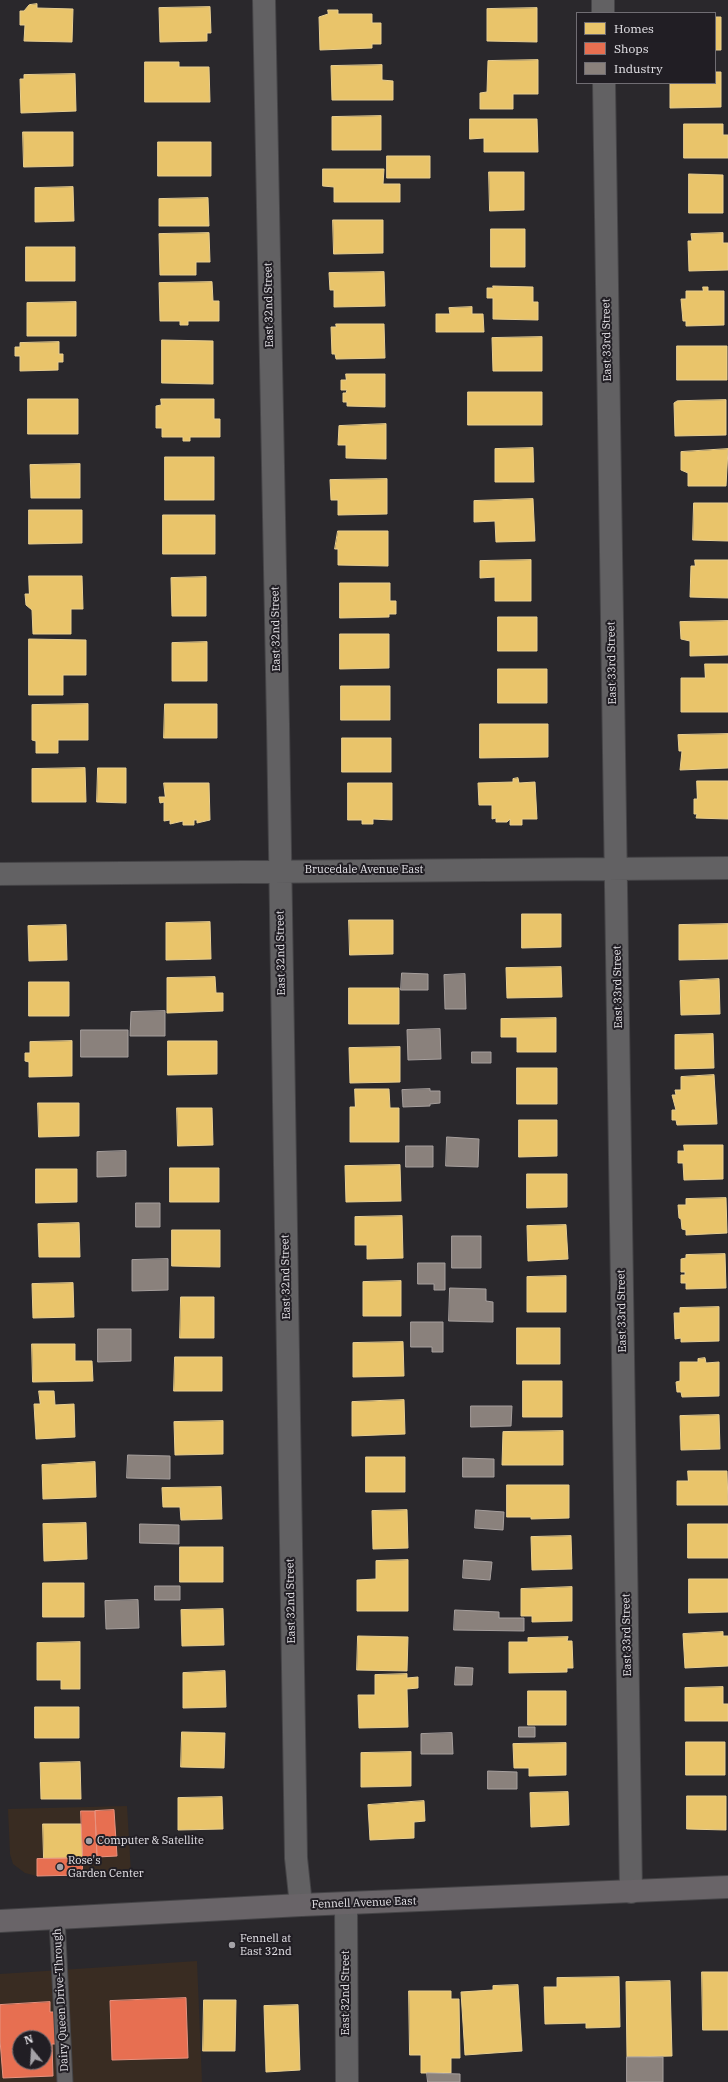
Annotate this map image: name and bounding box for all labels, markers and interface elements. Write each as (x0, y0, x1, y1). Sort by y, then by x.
legend (576, 12, 716, 84)
text: Homes (614, 21, 654, 36)
text: Shops (614, 41, 649, 56)
text: Industry (614, 61, 663, 76)
street label: East 32nd Street (262, 262, 276, 348)
street label: East 33rd Street (600, 298, 614, 382)
street label: East 32nd Street (269, 586, 283, 672)
street label: East 33rd Street (605, 621, 619, 705)
street label: Brucedale Avenue East (305, 863, 423, 877)
street label: East 32nd Street (274, 910, 288, 996)
street label: East 33rd Street (611, 945, 625, 1029)
street label: East 32nd Street (279, 1234, 293, 1320)
street label: East 33rd Street (615, 1269, 629, 1353)
street label: East 32nd Street (284, 1558, 298, 1644)
street label: East 33rd Street (620, 1593, 634, 1677)
place label: Computer & Satellite (97, 1834, 204, 1848)
marker: Computer & Satellite (84, 1836, 94, 1846)
place label: Rose's Garden Center (68, 1854, 144, 1880)
marker: Rose's Garden Center (55, 1862, 65, 1872)
street label: Fennell Avenue East (311, 1895, 417, 1911)
street label: Dairy Queen Drive-Through (51, 1928, 71, 2072)
place label: Fennell at East 32nd (240, 1932, 292, 1958)
marker: Fennell at East 32nd (227, 1940, 237, 1950)
street label: East 32nd Street (339, 1950, 353, 2036)
north arrow (12, 2030, 52, 2070)
text: N (22, 2032, 35, 2048)

